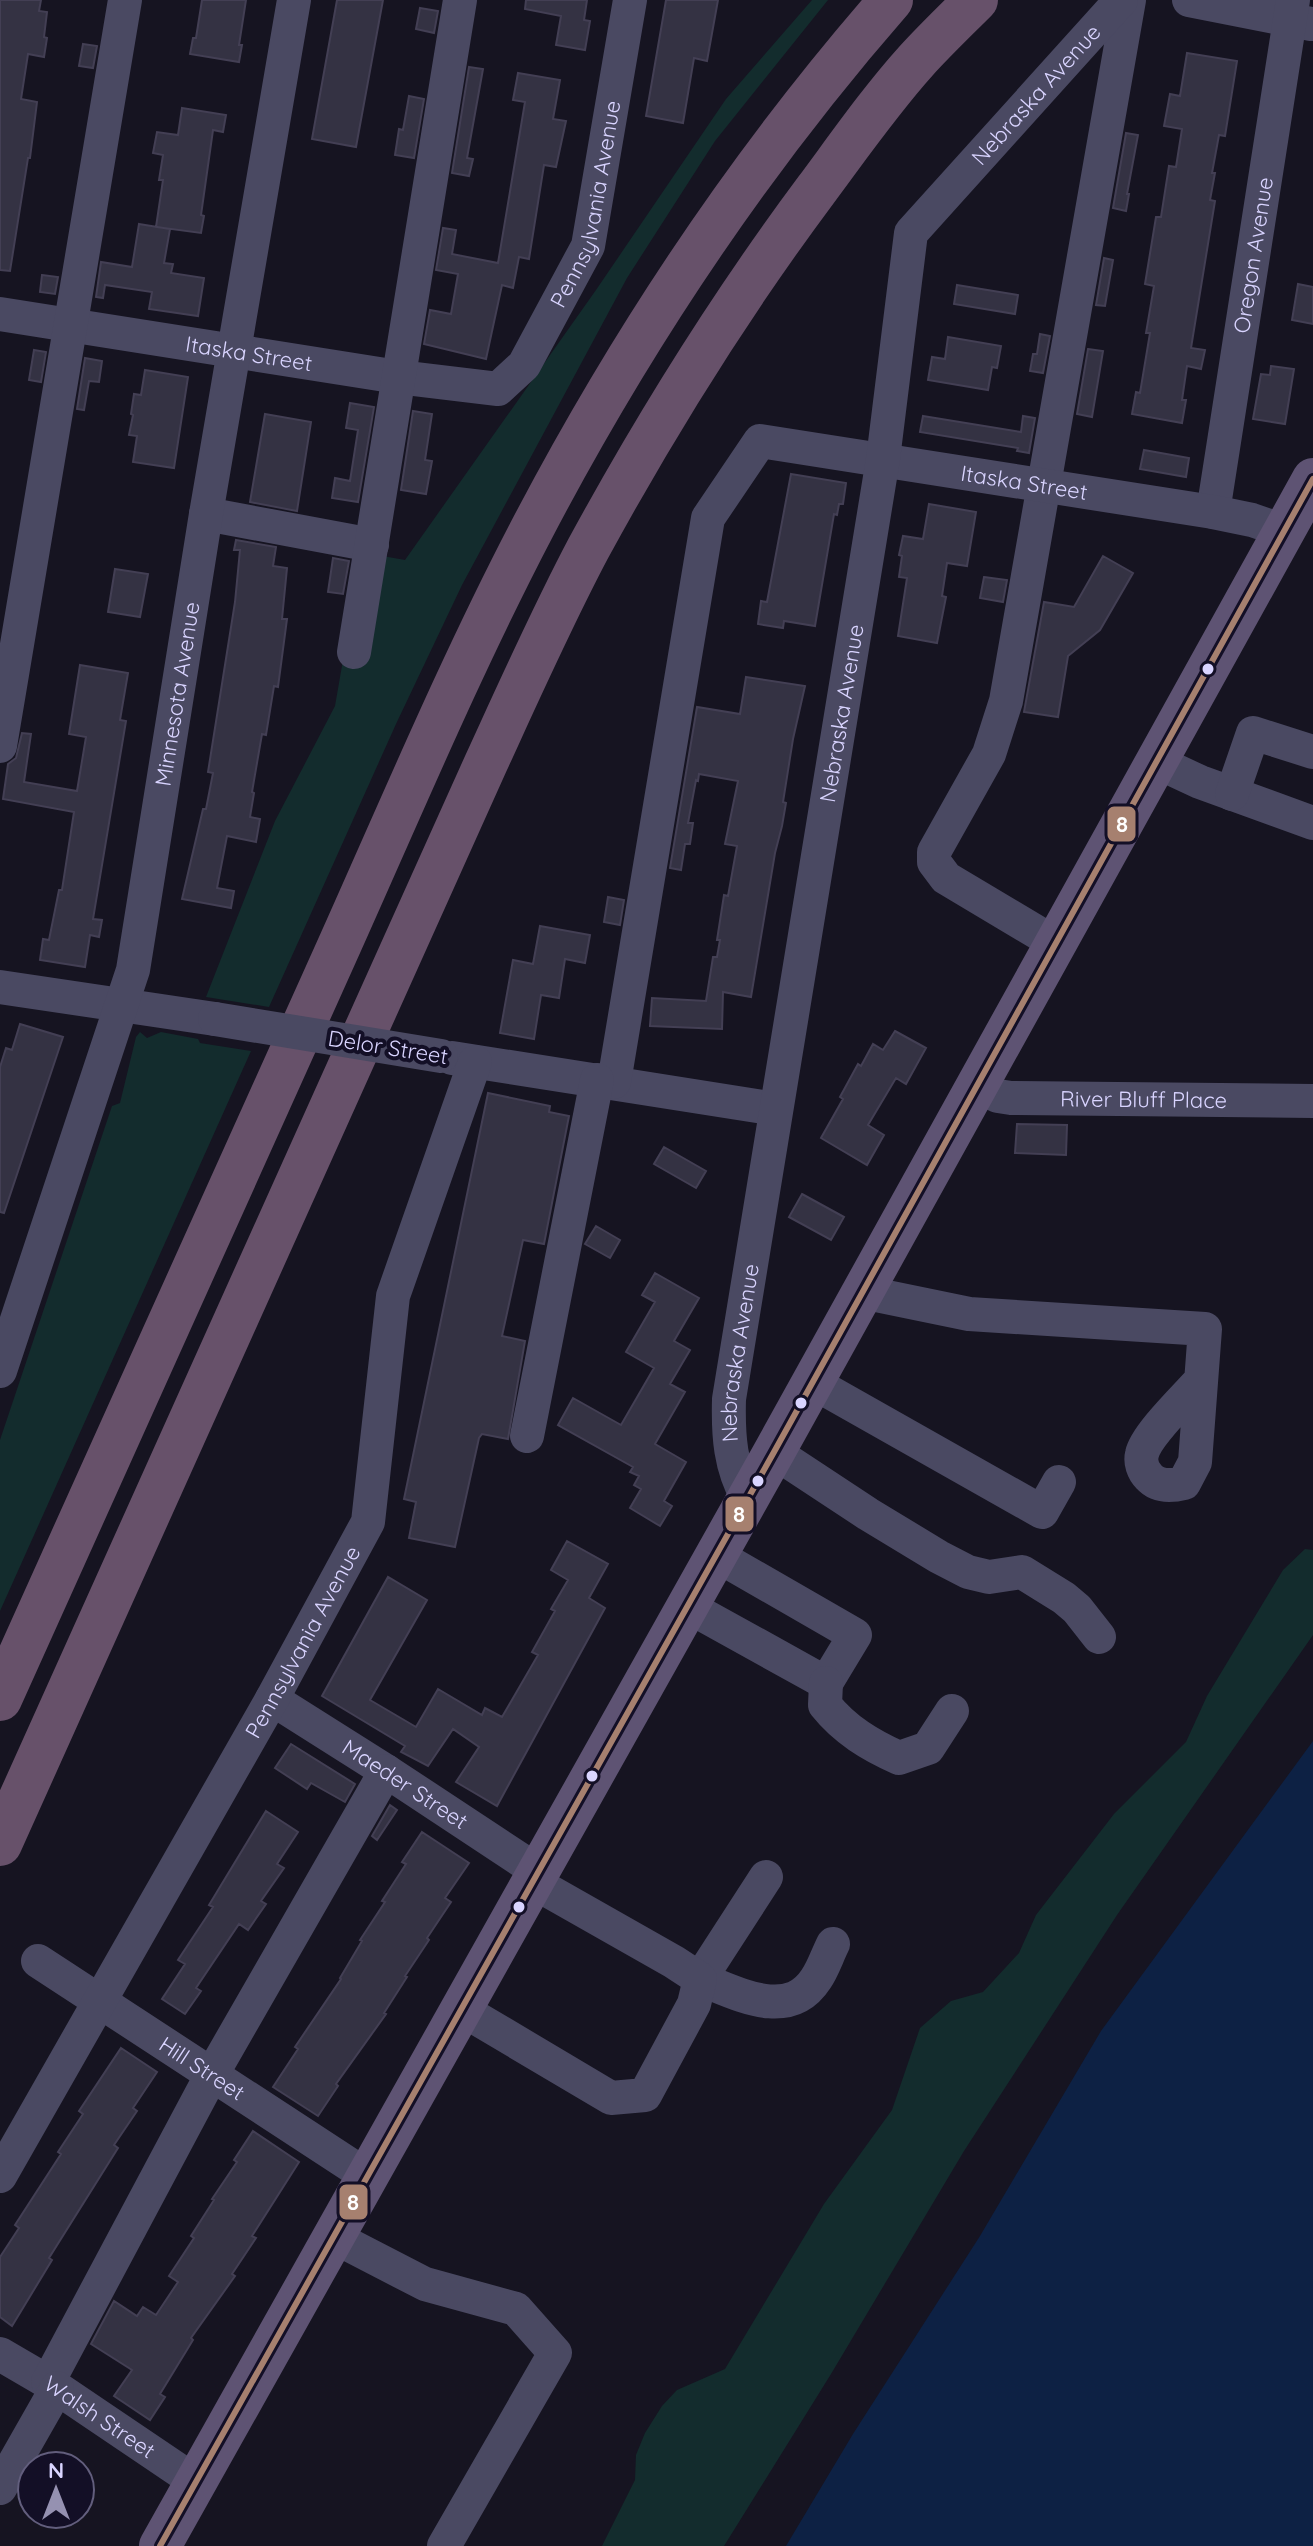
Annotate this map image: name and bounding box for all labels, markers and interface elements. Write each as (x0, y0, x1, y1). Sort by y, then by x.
street label: Nebraska Avenue (965, 18, 1107, 171)
street label: Pennsylvania Avenue (544, 98, 627, 312)
street label: Oregon Avenue (1227, 175, 1279, 335)
street label: Itaska Street (184, 330, 314, 377)
street label: Itaska Street (959, 459, 1089, 506)
street label: Minnesota Avenue (149, 600, 206, 788)
street label: Nebraska Avenue (813, 622, 870, 804)
unlabelled marker (1200, 661, 1216, 677)
line badge: 8 (1106, 805, 1137, 843)
text: 8 (1116, 810, 1128, 838)
street label: Delor Street (326, 1024, 450, 1070)
street label: River Bluff Place (1060, 1084, 1227, 1114)
street label: Nebraska Avenue (715, 1262, 765, 1443)
unlabelled marker (793, 1395, 809, 1411)
unlabelled marker (750, 1473, 766, 1489)
line badge: 8 (724, 1495, 755, 1533)
text: 8 (733, 1500, 745, 1528)
street label: Pennsylvania Avenue (239, 1541, 367, 1743)
street label: Maeder Street (337, 1733, 473, 1835)
unlabelled marker (584, 1768, 600, 1784)
unlabelled marker (511, 1899, 527, 1915)
street label: Hill Street (154, 2030, 250, 2106)
line badge: 8 (338, 2183, 369, 2221)
text: 8 (347, 2188, 359, 2216)
street label: Walsh Street (39, 2369, 161, 2465)
north arrow (16, 2450, 96, 2530)
text: N (48, 2456, 64, 2484)

